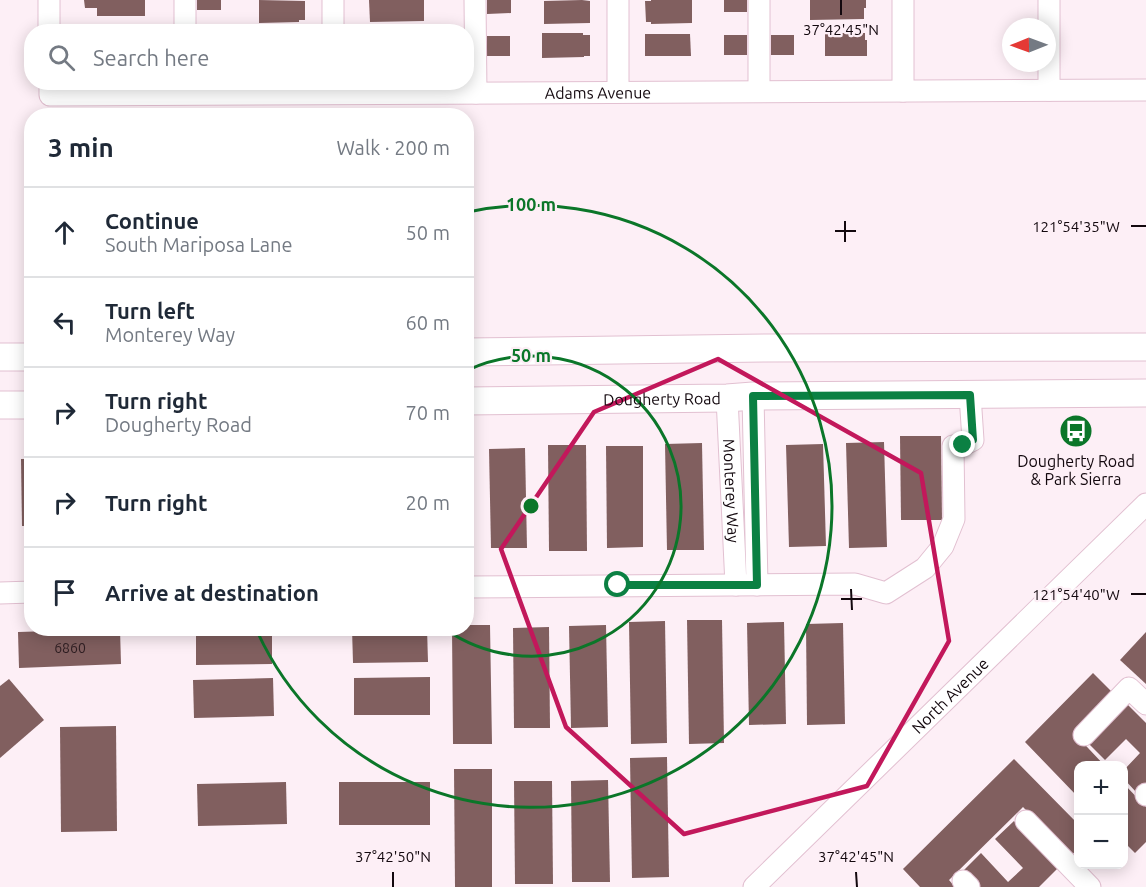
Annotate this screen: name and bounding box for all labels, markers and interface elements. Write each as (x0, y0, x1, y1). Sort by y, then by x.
north arrow (1002, 18, 1056, 72)
text: 37°42'45"N (803, 21, 879, 38)
search box (24, 24, 474, 90)
icon: search (45, 41, 78, 74)
text: Search here (93, 45, 209, 70)
street label: Adams Avenue (545, 83, 651, 102)
text: 3 min (48, 133, 114, 162)
text: Walk · 200 m (337, 136, 450, 159)
text: 100 m (506, 194, 556, 214)
text: Continue (105, 208, 199, 233)
icon: ahead (48, 216, 81, 249)
text: 121°54'35"W (1032, 218, 1120, 235)
text: 50 m (406, 221, 450, 244)
text: South Mariposa Lane (105, 233, 292, 256)
text: Turn left (105, 298, 195, 323)
icon: left (48, 306, 81, 339)
text: 60 m (406, 311, 450, 334)
text: Monterey Way (105, 323, 235, 346)
text: 50 m (511, 345, 551, 365)
text: Turn right (105, 388, 207, 413)
street label: Dougherty Road (603, 389, 721, 408)
icon: right (48, 396, 81, 429)
text: 70 m (406, 401, 450, 424)
text: Dougherty Road (105, 413, 252, 436)
bus stop icon: Dougherty Road & Park Sierra (1058, 413, 1094, 449)
route end (949, 431, 975, 457)
street label: Monterey Way (720, 438, 743, 544)
place label: Dougherty Road & Park Sierra (1017, 452, 1135, 488)
icon: right (48, 486, 81, 519)
text: Turn right (105, 490, 207, 515)
text: 20 m (406, 491, 450, 514)
centre of rings (521, 496, 541, 516)
route start (604, 571, 630, 597)
icon: arrive (48, 576, 81, 609)
text: Arrive at destination (105, 580, 319, 605)
text: 121°54'40"W (1032, 586, 1120, 603)
house number: 6860 (54, 640, 86, 656)
street label: North Avenue (908, 654, 992, 737)
map controls (1074, 761, 1128, 869)
button: + (1074, 761, 1128, 815)
button: − (1074, 815, 1128, 869)
text: 37°42'50"N (355, 848, 431, 865)
text: 37°42'45"N (818, 848, 894, 865)

